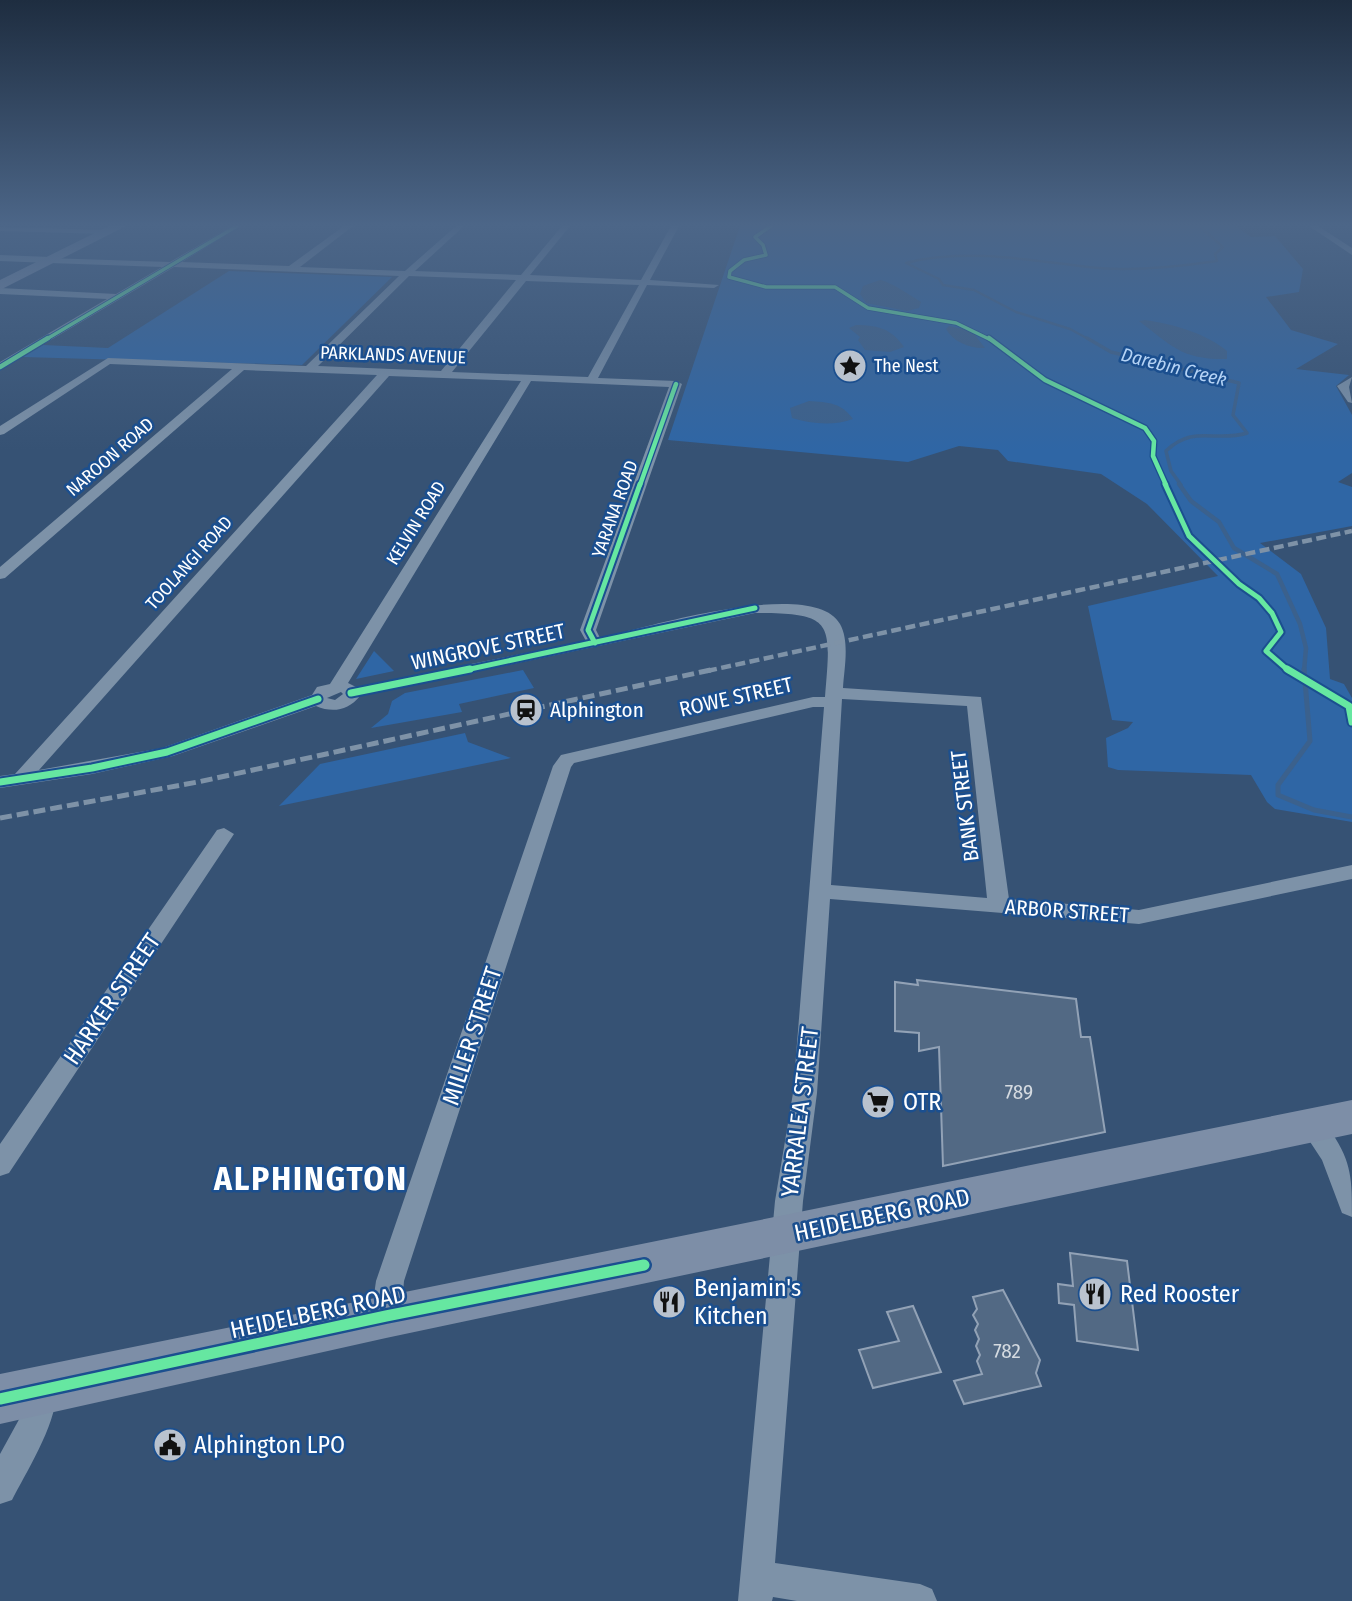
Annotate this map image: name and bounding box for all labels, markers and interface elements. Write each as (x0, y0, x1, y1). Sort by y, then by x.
street label: PARKLANDS AVENUE (320, 341, 466, 369)
water label: Darebin Creek (1119, 343, 1229, 391)
place icon: The Nest (831, 347, 869, 385)
place label: The Nest (874, 355, 938, 377)
street label: NAROON ROAD (62, 413, 158, 501)
street label: YARANA ROAD (587, 457, 643, 561)
street label: KELVIN ROAD (382, 477, 450, 569)
street label: TOOLANGI ROAD (141, 512, 237, 614)
street label: WINGROVE STREET (409, 618, 567, 676)
street label: ROWE STREET (677, 671, 795, 723)
station icon: Alphington (507, 691, 545, 729)
place label: Alphington (550, 697, 644, 723)
street label: BANK STREET (945, 749, 985, 863)
street label: ARBOR STREET (1004, 894, 1130, 928)
street label: HARKER STREET (58, 928, 166, 1070)
street label: MILLER STREET (436, 963, 508, 1109)
street label: YARRALEA STREET (776, 1025, 824, 1199)
house number: 789 (1005, 1079, 1033, 1105)
supermarket icon: OTR (859, 1083, 897, 1121)
place label: OTR (903, 1088, 941, 1116)
district label: ALPHINGTON (213, 1159, 408, 1199)
street label: HEIDELBERG ROAD (792, 1183, 972, 1247)
place label: Benjamin's Kitchen (694, 1274, 801, 1330)
restaurant icon: Red Rooster (1076, 1275, 1114, 1313)
street label: HEIDELBERG ROAD (228, 1280, 408, 1344)
place label: Red Rooster (1120, 1280, 1240, 1308)
restaurant icon: Benjamin's Kitchen (650, 1283, 688, 1321)
house number: 782 (993, 1338, 1021, 1364)
public building icon: Alphington LPO (151, 1426, 189, 1464)
place label: Alphington LPO (194, 1431, 345, 1459)

